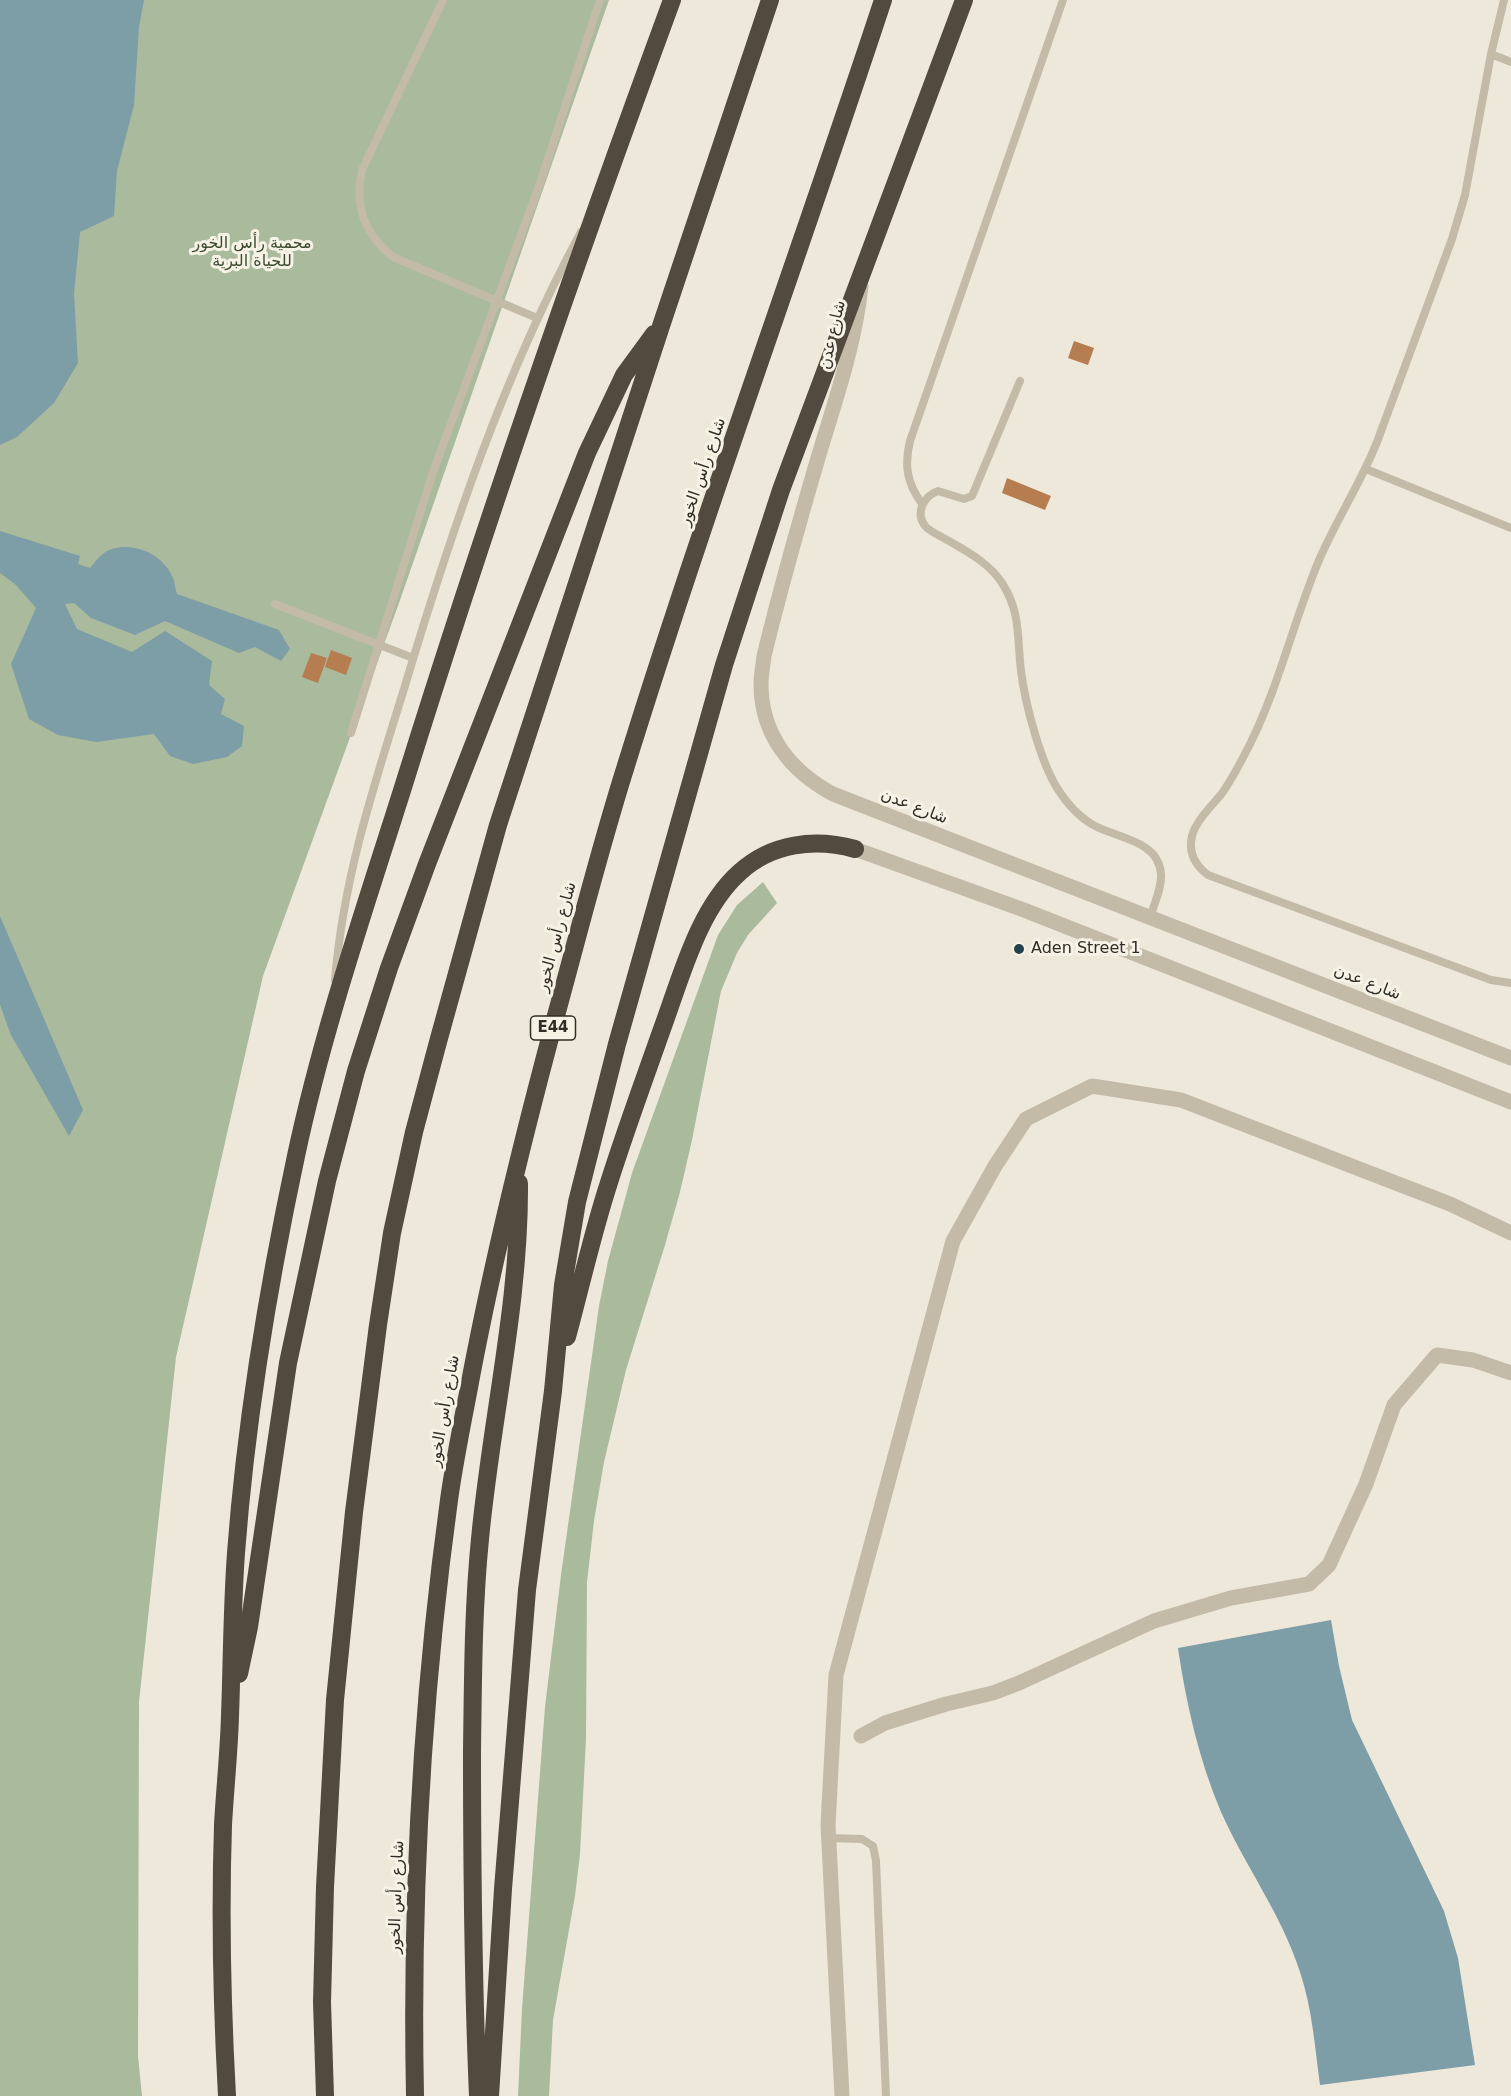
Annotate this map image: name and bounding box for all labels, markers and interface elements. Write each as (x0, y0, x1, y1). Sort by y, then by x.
park label: محمية رأس الخور للحياة البرية (192, 234, 312, 272)
street label: شارع عدن (816, 299, 850, 371)
street label: شارع رأس الخور (676, 415, 730, 529)
street label: شارع عدن (878, 785, 950, 829)
street label: شارع رأس الخور (533, 880, 581, 994)
place label: Aden Street 1 (1031, 939, 1141, 959)
marker: Aden Street 1 (1012, 942, 1026, 956)
street label: شارع عدن (1331, 961, 1403, 1005)
road number: E44 (530, 1016, 576, 1040)
street label: شارع رأس الخور (426, 1354, 464, 1468)
street label: شارع رأس الخور (385, 1840, 409, 1954)

